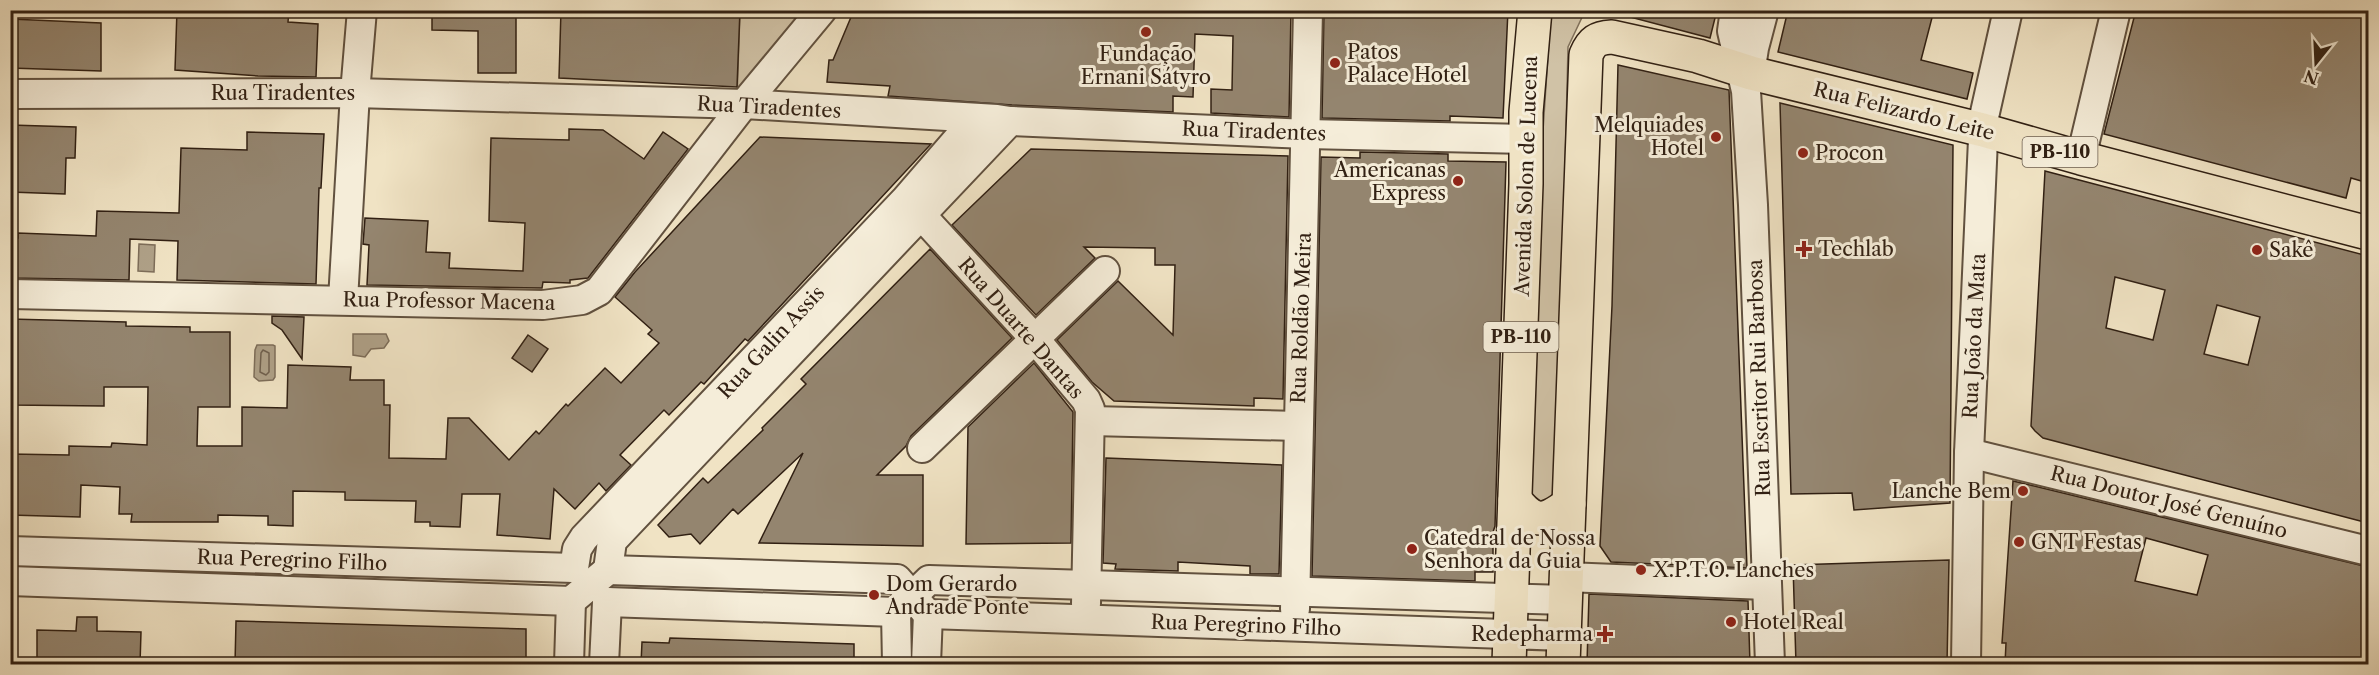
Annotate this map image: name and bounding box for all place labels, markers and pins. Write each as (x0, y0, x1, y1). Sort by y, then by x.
marker: Fundação Ernani Sátyro (1139, 25, 1153, 39)
place label: Patos Palace Hotel (1347, 40, 1467, 87)
place label: Fundação Ernani Sátyro (1081, 42, 1211, 89)
marker: Patos Palace Hotel (1328, 56, 1342, 70)
place label: Melquiades Hotel (1594, 113, 1704, 160)
marker: Melquiades Hotel (1709, 130, 1723, 144)
place label: Procon (1815, 141, 1884, 165)
marker: Procon (1796, 146, 1810, 160)
place label: Americanas Express (1333, 158, 1446, 205)
marker: Americanas Express (1451, 174, 1465, 188)
place label: Techlab (1818, 237, 1894, 261)
place label: Sakê (2269, 238, 2313, 262)
marker: Techlab (1795, 240, 1813, 258)
marker: Sakê (2250, 243, 2264, 257)
place label: Lanche Bem (1891, 479, 2011, 503)
marker: Lanche Bem (2016, 484, 2030, 498)
place label: Catedral de Nossa Senhora da Guia (1424, 526, 1596, 573)
place label: GNT Festas (2031, 530, 2142, 554)
marker: GNT Festas (2012, 535, 2026, 549)
marker: Catedral de Nossa Senhora da Guia (1405, 542, 1419, 556)
place label: X.P.T.O. Lanches (1652, 558, 1814, 582)
marker: X.P.T.O. Lanches (1634, 563, 1648, 577)
place label: Dom Gerardo Andrade Ponte (885, 572, 1029, 619)
marker: Dom Gerardo Andrade Ponte (867, 588, 881, 602)
place label: Hotel Real (1743, 610, 1844, 634)
marker: Hotel Real (1724, 615, 1738, 629)
place label: Redepharma (1471, 622, 1593, 646)
marker: Redepharma (1598, 627, 1612, 641)

